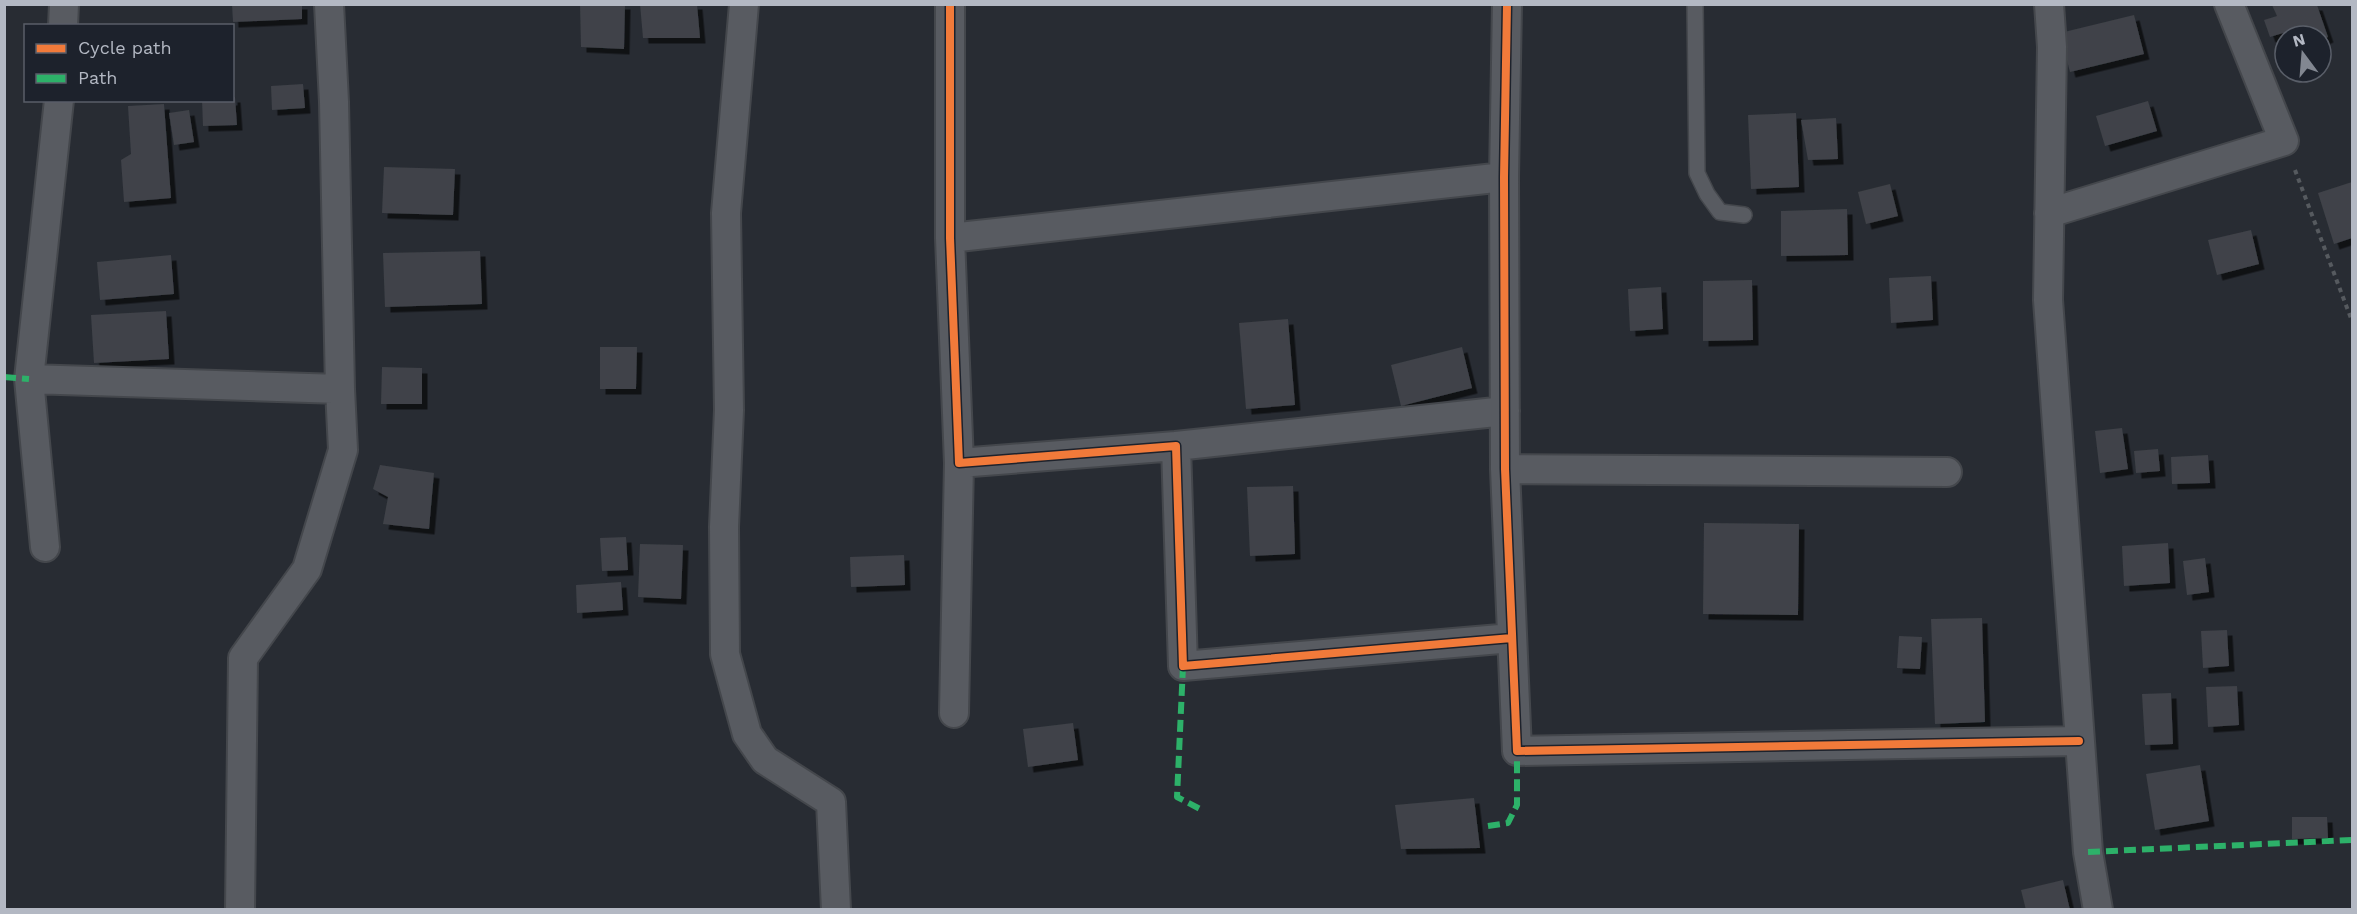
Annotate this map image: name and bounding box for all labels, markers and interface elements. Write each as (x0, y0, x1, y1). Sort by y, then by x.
legend (24, 24, 234, 102)
north arrow (2273, 24, 2333, 84)
text: N (2291, 29, 2307, 51)
text: Cycle path (78, 37, 172, 58)
text: Path (78, 67, 118, 88)

